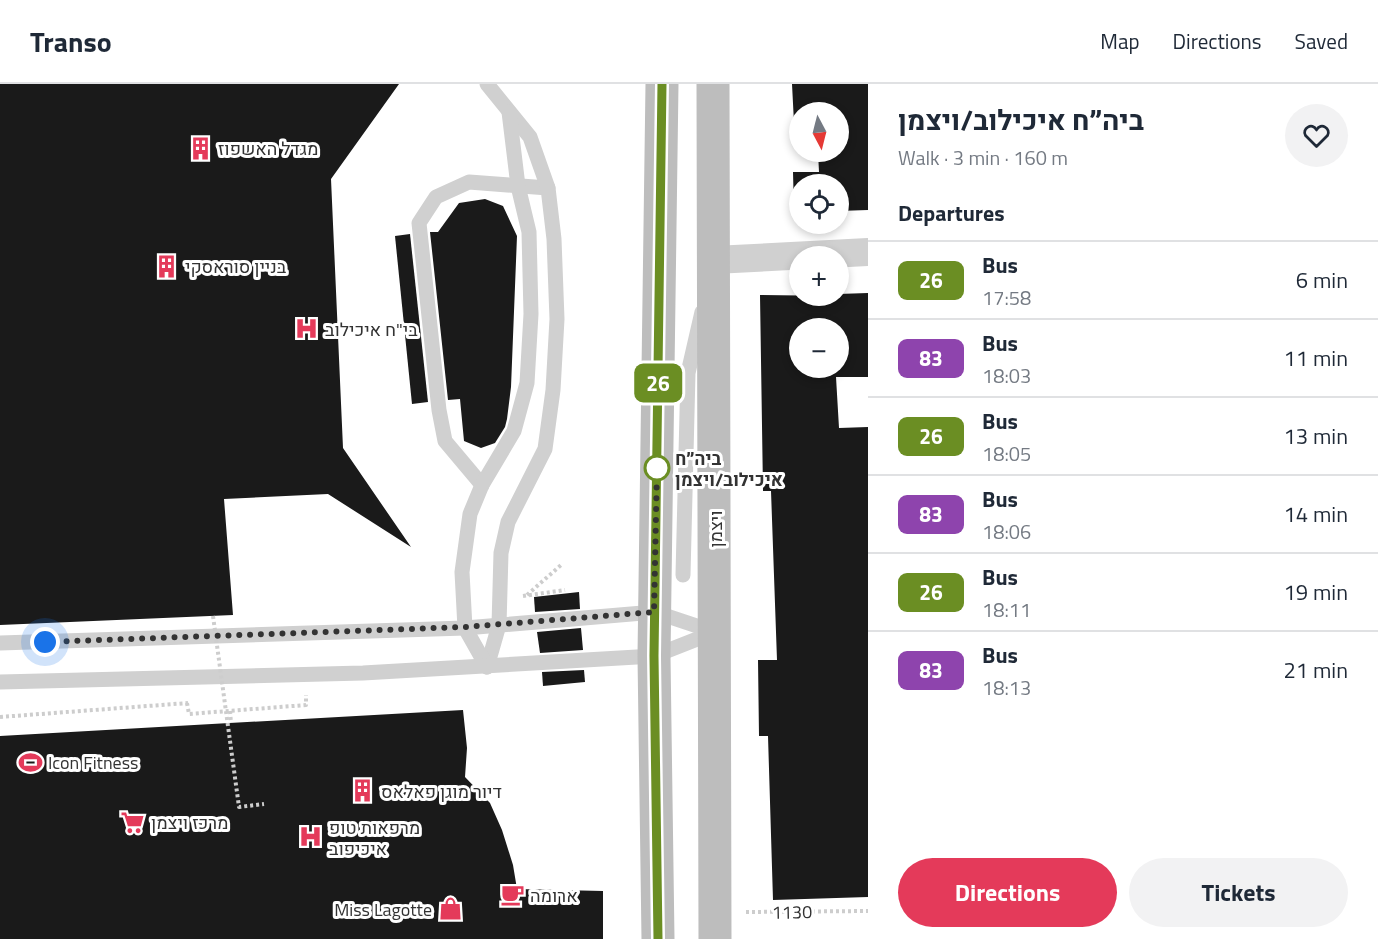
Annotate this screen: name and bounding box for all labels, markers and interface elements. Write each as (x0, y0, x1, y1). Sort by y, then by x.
text: Transo (30, 20, 112, 63)
text: Map (1100, 25, 1140, 57)
text: Directions (1173, 25, 1262, 57)
text: Saved (1295, 25, 1348, 57)
text: ביה״ח איכילוב/ויצמן (898, 98, 1144, 141)
north arrow (789, 102, 849, 162)
map controls (789, 102, 849, 378)
button: heart (1285, 104, 1348, 167)
building icon: מגדל האשפוז (187, 135, 213, 161)
place label: מגדל האשפוז (218, 135, 318, 162)
text: Walk · 3 min · 160 m (898, 142, 1068, 173)
button: locate (789, 174, 849, 234)
text: Departures (898, 196, 1005, 230)
button: + (789, 246, 849, 306)
text: Bus (982, 248, 1018, 282)
building icon: בניין סוראסקי (154, 253, 180, 279)
place label: בניין סוראסקי (185, 253, 287, 280)
text: 6 min (1296, 263, 1348, 297)
text: 26 (919, 264, 943, 296)
text: 17:58 (982, 282, 1031, 313)
hospital icon: בי"ח איכילוב (294, 316, 320, 342)
place label: בי"ח איכילוב (325, 316, 418, 343)
button: − (789, 318, 849, 378)
text: Bus (982, 326, 1018, 360)
text: 11 min (1283, 341, 1348, 375)
text: 83 (919, 342, 943, 374)
text: 18:03 (982, 360, 1031, 391)
line badge: 26 (631, 364, 685, 402)
text: 26 (646, 367, 670, 399)
text: Bus (982, 404, 1018, 438)
text: 13 min (1283, 419, 1348, 453)
text: 26 (919, 420, 943, 452)
text: 18:05 (982, 438, 1031, 469)
place label: ביה״ח איכילוב/ויצמן (675, 445, 783, 493)
marker: ביה״ח איכילוב/ויצמן (644, 455, 670, 481)
text: Bus (982, 482, 1018, 516)
text: 14 min (1283, 497, 1348, 531)
text: 83 (919, 498, 943, 530)
street label: ויצמן (702, 510, 729, 548)
text: 18:06 (982, 516, 1031, 547)
text: Bus (982, 560, 1018, 594)
text: 19 min (1283, 575, 1348, 609)
text: 26 (919, 576, 943, 608)
text: 18:11 (982, 594, 1031, 625)
your location (30, 627, 60, 657)
text: Bus (982, 638, 1018, 672)
text: 21 min (1283, 653, 1348, 687)
text: 83 (919, 654, 943, 686)
text: 18:13 (982, 672, 1031, 703)
sports icon: Icon Fitness (17, 749, 43, 775)
place label: Icon Fitness (48, 749, 138, 776)
building icon: דיור מוגן פאלאס (350, 778, 376, 804)
place label: דיור מוגן פאלאס (381, 778, 502, 805)
supermarket icon: מרכז ויצמן (120, 809, 146, 835)
place label: מרכז ויצמן (151, 809, 228, 836)
place label: מרפאות טופ איכיפוב (329, 814, 420, 862)
hospital icon: מרפאות טופ איכיפוב (298, 824, 324, 850)
button: Directions (898, 858, 1117, 927)
button: Tickets (1129, 858, 1348, 927)
cafe icon: ארומה (499, 882, 525, 908)
place label: ארומה (530, 882, 578, 909)
place label: Miss Lagotte (334, 896, 432, 923)
shop icon: Miss Lagotte (437, 896, 463, 922)
street label: 1130 (772, 898, 812, 926)

